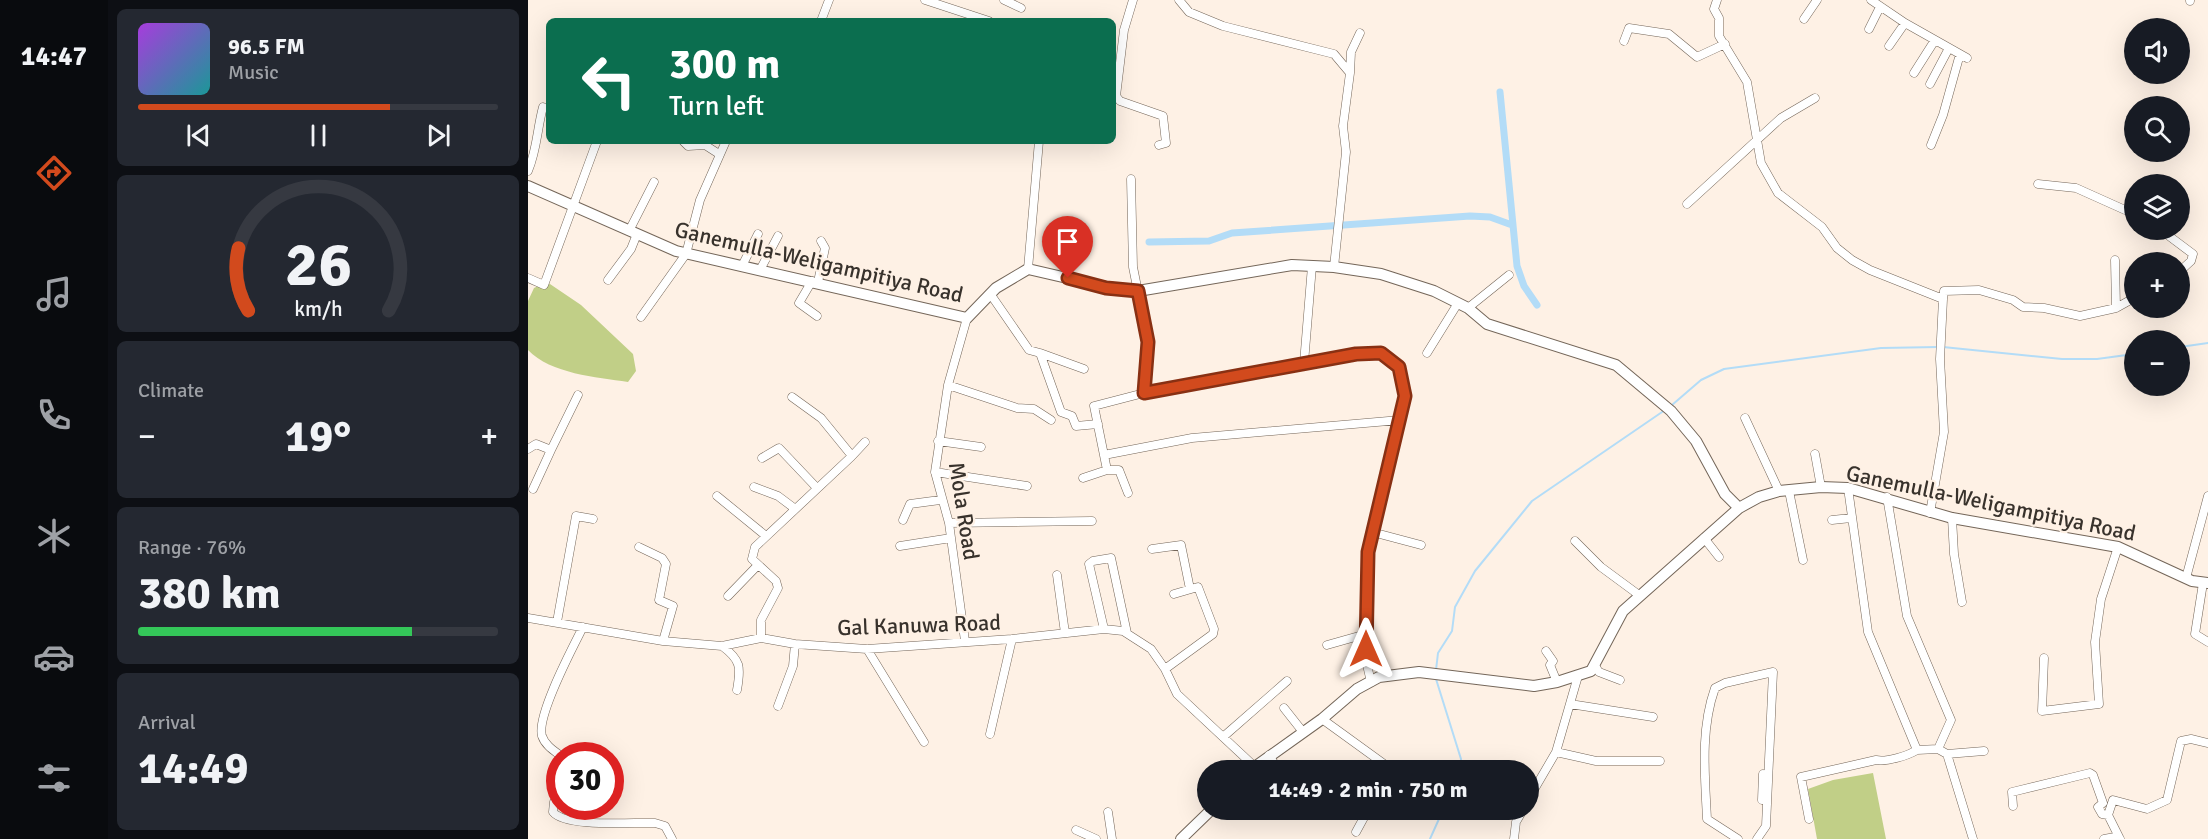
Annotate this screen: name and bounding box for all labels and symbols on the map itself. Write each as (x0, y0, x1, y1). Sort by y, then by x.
street label: Ganemulla-Weligampitiya Road (672, 216, 966, 308)
pin (1042, 216, 1093, 278)
street label: Ganemulla-Weligampitiya Road (1844, 459, 2138, 547)
street label: Mola Road (943, 460, 985, 562)
street label: Gal Kanuwa Road (837, 609, 1001, 641)
position arrow (1334, 617, 1398, 681)
speed limit sign: 30 (546, 742, 624, 820)

